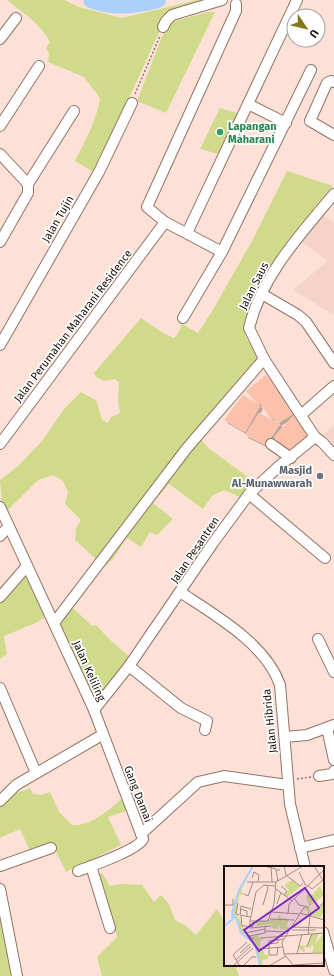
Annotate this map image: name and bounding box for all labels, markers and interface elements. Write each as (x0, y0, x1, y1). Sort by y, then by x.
north arrow (286, 8, 326, 48)
text: U (306, 27, 321, 40)
place label: Lapangan Maharani (228, 120, 277, 146)
marker: Lapangan Maharani (215, 127, 225, 137)
street label: Jalan Tujin (39, 193, 77, 245)
street label: Jalan Perumahan Maharani Residence (11, 247, 135, 405)
street label: Jalan Saus (237, 260, 271, 312)
place label: Masjid Al-Munawwarah (231, 464, 312, 490)
marker: Masjid Al-Munawwarah (315, 471, 325, 481)
street label: Jalan Pesantren (168, 514, 222, 586)
street label: Jalan Keliling (70, 639, 108, 704)
street label: Jalan Hibrida (260, 688, 280, 754)
street label: Gang Damai (121, 764, 155, 824)
inset map (224, 866, 324, 966)

